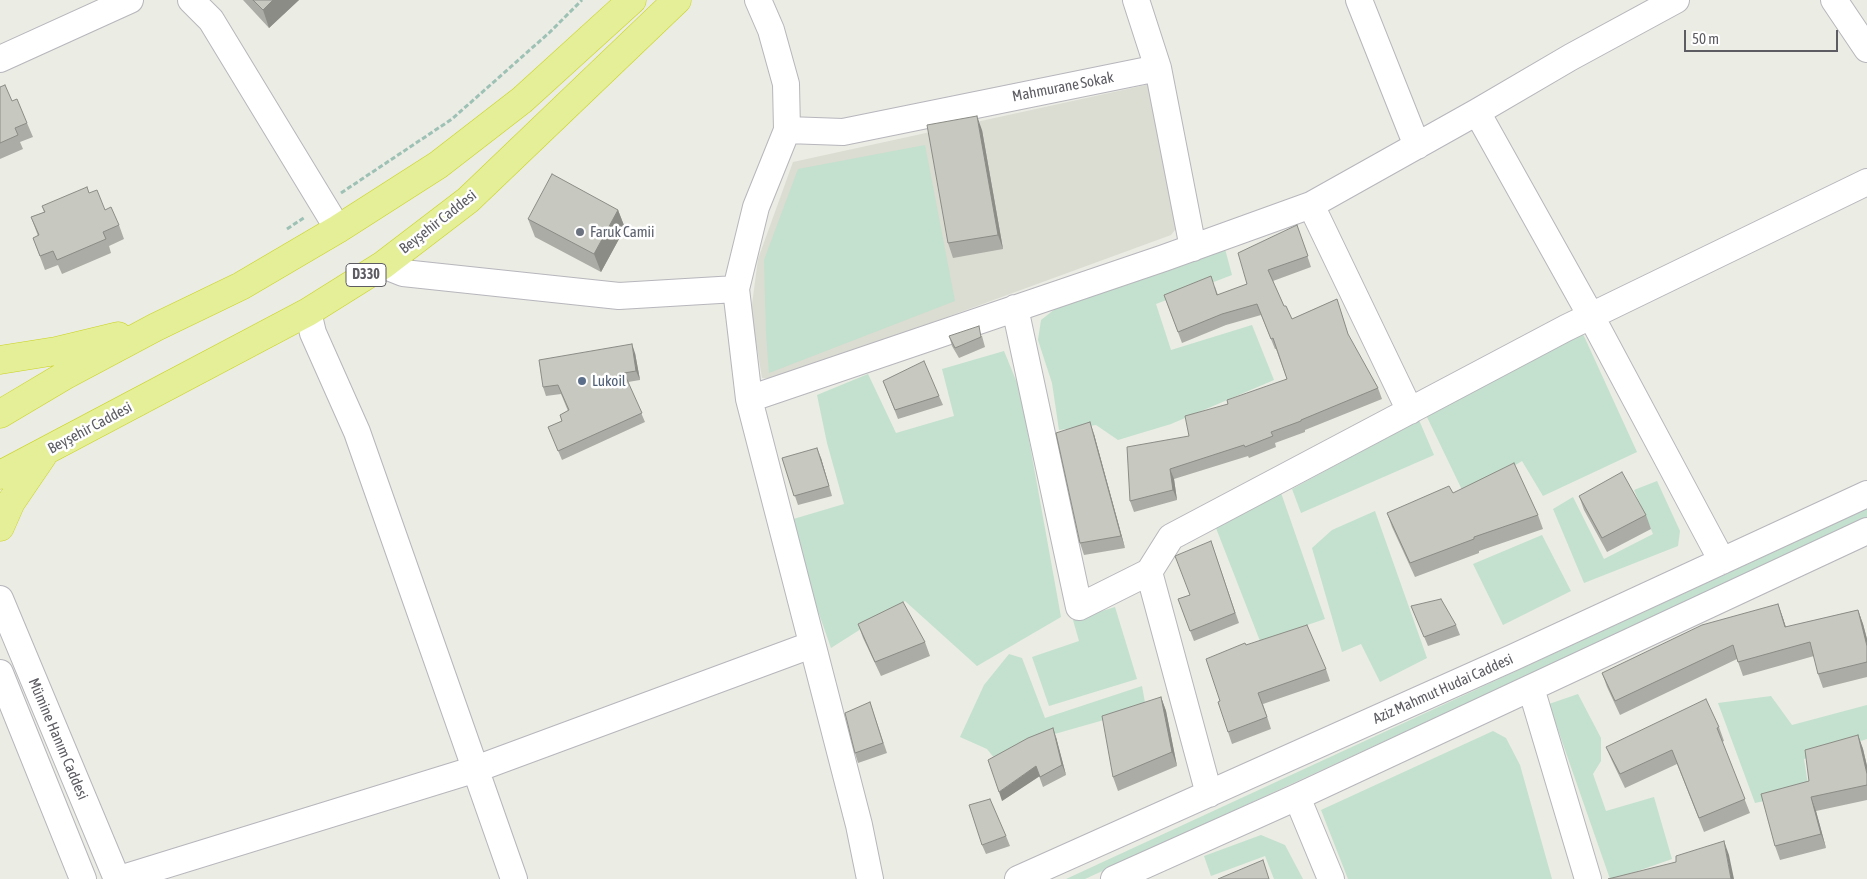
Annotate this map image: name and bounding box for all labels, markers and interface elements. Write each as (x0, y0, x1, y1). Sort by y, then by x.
scale bar (1687, 20, 1841, 52)
text: 50 m (1692, 30, 1719, 47)
street label: Mahmurane Sokak (1011, 68, 1115, 106)
street label: Beyşehir Caddesi (396, 186, 480, 258)
place label: Faruk Camii (590, 223, 654, 241)
marker: Faruk Camii (574, 226, 586, 238)
road number: D330 (346, 264, 386, 286)
place label: Lukoil (592, 372, 626, 390)
marker: Lukoil (576, 375, 588, 387)
street label: Beyşehir Caddesi (45, 398, 135, 458)
street label: Aziz Mahmut Hudai Caddesi (1370, 650, 1516, 728)
street label: Mümine Hanım Caddesi (24, 675, 92, 803)

